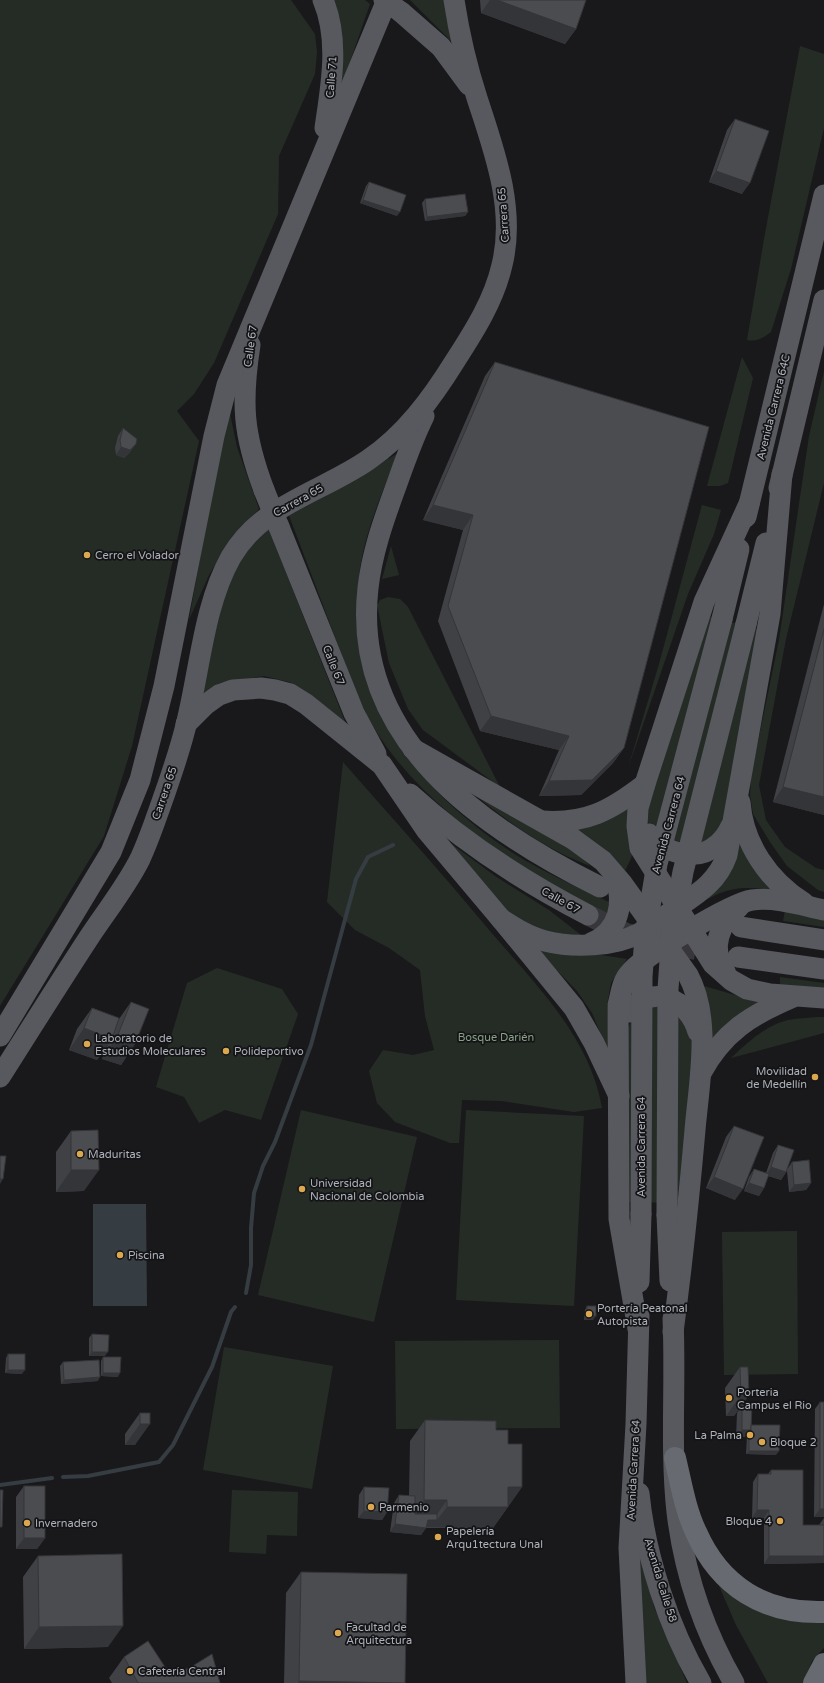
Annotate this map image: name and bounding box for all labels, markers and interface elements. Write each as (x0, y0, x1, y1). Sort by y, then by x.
street label: Calle 71 (324, 56, 339, 99)
street label: Carrera 65 (495, 187, 512, 243)
street label: Calle 67 (241, 324, 260, 368)
street label: Avenida Carrera 64C (754, 353, 793, 461)
street label: Carrera 65 (271, 481, 326, 520)
place label: Cerro el Volador (95, 549, 180, 562)
marker: Cerro el Volador (82, 550, 92, 560)
street label: Calle 67 (320, 643, 348, 687)
street label: Carrera 65 (149, 765, 180, 821)
street label: Avenida Carrera 64 (649, 775, 688, 875)
street label: Calle 67 (539, 885, 582, 916)
park label: Bosque Darién (458, 1031, 534, 1044)
place label: Laboratorio de Estudios Moleculares (95, 1032, 206, 1058)
marker: Laboratorio de Estudios Moleculares (82, 1039, 92, 1049)
place label: Polideportivo (234, 1045, 304, 1058)
marker: Polideportivo (221, 1046, 231, 1056)
place label: Movilidad de Medellín (746, 1065, 807, 1091)
marker: Movilidad de Medellín (810, 1072, 820, 1082)
street label: Avenida Carrera 64 (635, 1097, 648, 1197)
place label: Maduritas (88, 1148, 141, 1161)
marker: Maduritas (75, 1149, 85, 1159)
place label: Universidad Nacional de Colombia (310, 1177, 424, 1203)
marker: Universidad Nacional de Colombia (297, 1184, 307, 1194)
place label: Piscina (128, 1249, 165, 1262)
marker: Piscina (115, 1250, 125, 1260)
place label: Portería Peatonal Autopista (597, 1302, 687, 1328)
marker: Portería Peatonal Autopista (584, 1309, 594, 1319)
place label: Porteria Campus el Rio (737, 1386, 812, 1412)
marker: Porteria Campus el Rio (724, 1393, 734, 1403)
street label: Avenida Carrera 64 (624, 1419, 643, 1521)
place label: La Palma (694, 1429, 742, 1442)
marker: La Palma (745, 1430, 755, 1440)
place label: Bloque 2 (770, 1436, 817, 1449)
marker: Bloque 2 (757, 1437, 767, 1447)
place label: Parmenio (379, 1501, 429, 1514)
marker: Parmenio (366, 1502, 376, 1512)
place label: Bloque 4 (725, 1515, 772, 1528)
marker: Bloque 4 (775, 1516, 785, 1526)
place label: Invernadero (35, 1517, 98, 1530)
marker: Invernadero (22, 1518, 32, 1528)
place label: Papelería Arqu1tectura Unal (446, 1525, 543, 1551)
marker: Papelería Arqu1tectura Unal (433, 1532, 443, 1542)
street label: Avenida Calle 58 (642, 1536, 680, 1624)
place label: Facultad de Arquitectura (346, 1621, 412, 1647)
marker: Facultad de Arquitectura (333, 1628, 343, 1638)
place label: Cafetería Central (138, 1665, 226, 1678)
marker: Cafetería Central (125, 1666, 135, 1676)

